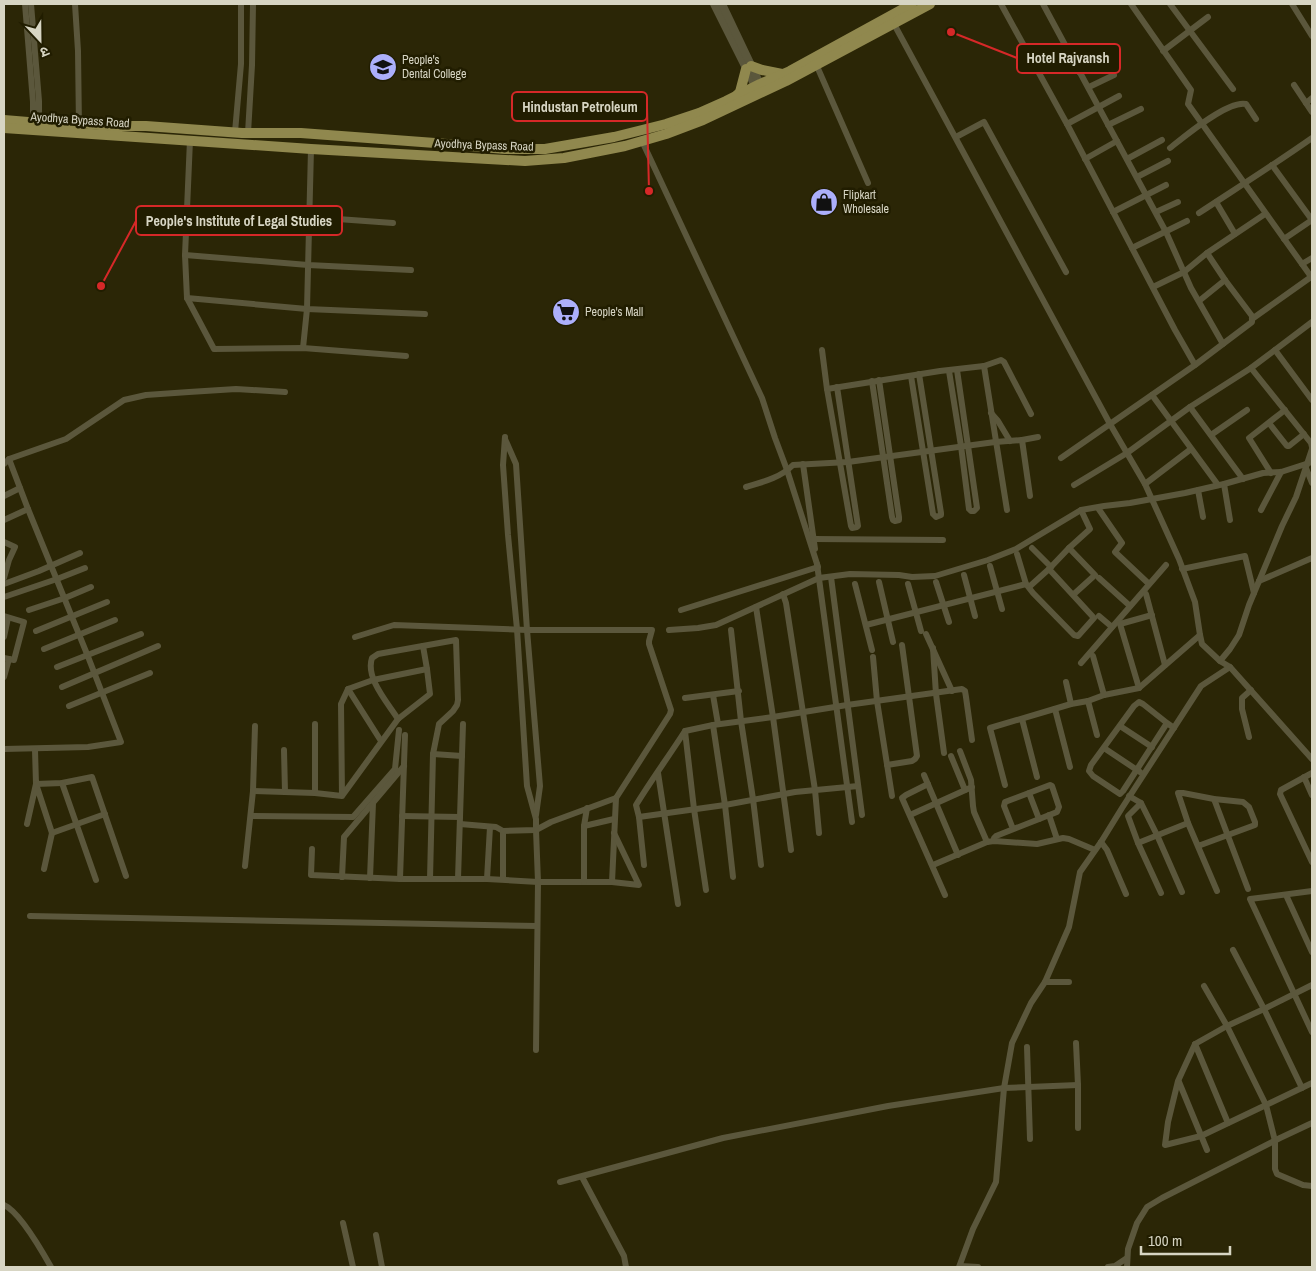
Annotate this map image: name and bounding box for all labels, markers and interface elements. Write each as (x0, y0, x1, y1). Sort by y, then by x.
north arrow (15, 15, 65, 65)
text: उ (37, 42, 52, 62)
callout: Hotel Rajvansh (1017, 44, 1120, 73)
text: Hotel Rajvansh (1027, 49, 1109, 67)
school or university icon: People's Dental College (368, 52, 398, 82)
place label: People's Dental College (402, 52, 467, 82)
callout: Hindustan Petroleum (512, 92, 647, 121)
text: Hindustan Petroleum (522, 98, 638, 116)
street label: Ayodhya Bypass Road (29, 108, 130, 131)
street label: Ayodhya Bypass Road (433, 135, 534, 155)
shop icon: Flipkart Wholesale (809, 187, 839, 217)
place label: Flipkart Wholesale (843, 187, 889, 217)
callout: People's Institute of Legal Studies (136, 206, 342, 235)
text: People's Institute of Legal Studies (146, 212, 332, 230)
supermarket icon: People's Mall (551, 297, 581, 327)
place label: People's Mall (585, 304, 643, 320)
scale bar (1141, 1224, 1230, 1256)
text: 100 m (1148, 1230, 1182, 1251)

